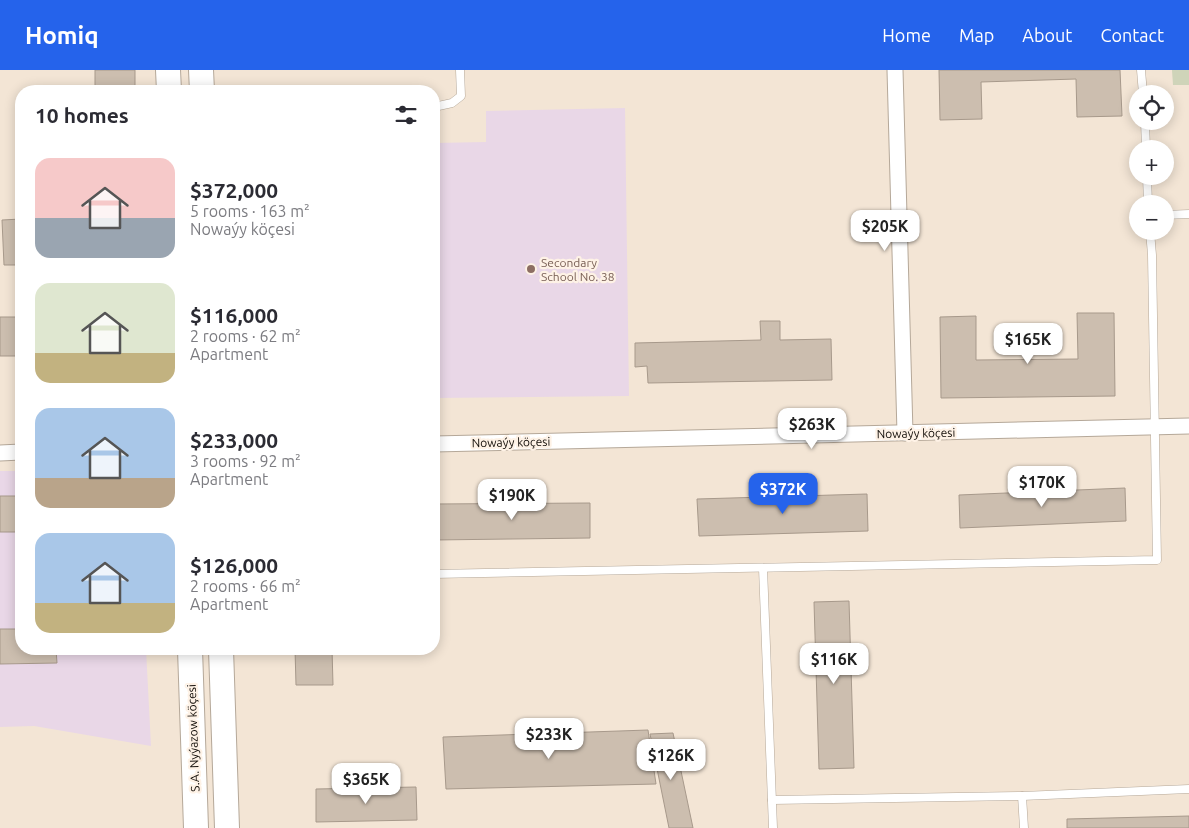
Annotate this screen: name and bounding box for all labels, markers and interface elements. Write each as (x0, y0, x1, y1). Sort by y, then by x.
text: Homiq (25, 22, 99, 49)
text: Home (882, 25, 931, 45)
text: Map (959, 25, 994, 45)
text: About (1022, 25, 1072, 45)
text: Contact (1100, 25, 1164, 45)
map controls (1129, 85, 1174, 240)
button: locate (1129, 85, 1174, 130)
icon: filters (392, 101, 420, 129)
text: 10 homes (35, 103, 129, 127)
button: + (1129, 140, 1174, 185)
icon: home (75, 178, 135, 238)
text: $372,000 (190, 178, 278, 202)
button: − (1129, 195, 1174, 240)
text: 5 rooms · 163 m² (190, 202, 310, 220)
pin: $205K (850, 210, 920, 252)
text: $205K (862, 217, 908, 235)
text: Nowaýy köçesi (190, 220, 295, 238)
place label: Secondary School No. 38 (541, 256, 615, 283)
marker: Secondary School No. 38 (525, 263, 537, 275)
icon: home (75, 303, 135, 363)
text: $116,000 (190, 303, 278, 327)
pin: $165K (993, 322, 1063, 365)
text: 2 rooms · 62 m² (190, 327, 301, 345)
text: $165K (1005, 330, 1051, 348)
text: Apartment (190, 345, 268, 363)
pin: $263K (777, 408, 847, 450)
text: $263K (789, 415, 835, 433)
street label: Nowaýy köçesi (877, 426, 956, 440)
icon: home (75, 428, 135, 488)
text: $233,000 (190, 428, 278, 452)
street label: Nowaýy köçesi (472, 435, 551, 449)
text: 3 rooms · 92 m² (190, 452, 301, 470)
pin: $170K (1007, 466, 1077, 508)
text: Apartment (190, 470, 268, 488)
pin: $372K (748, 472, 818, 515)
text: $170K (1019, 473, 1065, 491)
pin: $190K (477, 478, 547, 521)
text: $372K (760, 480, 806, 498)
text: $190K (489, 486, 535, 504)
icon: home (75, 553, 135, 613)
text: $126,000 (190, 553, 278, 577)
text: 2 rooms · 66 m² (190, 577, 301, 595)
text: Apartment (190, 595, 268, 613)
pin: $116K (799, 642, 869, 685)
text: $116K (811, 650, 857, 668)
street label: S.A. Nyýazow köçesi (185, 684, 201, 792)
pin: $233K (514, 718, 584, 760)
text: $233K (526, 725, 572, 743)
pin: $126K (636, 738, 706, 781)
text: $126K (648, 746, 694, 764)
pin: $365K (331, 762, 401, 805)
text: $365K (343, 770, 389, 788)

